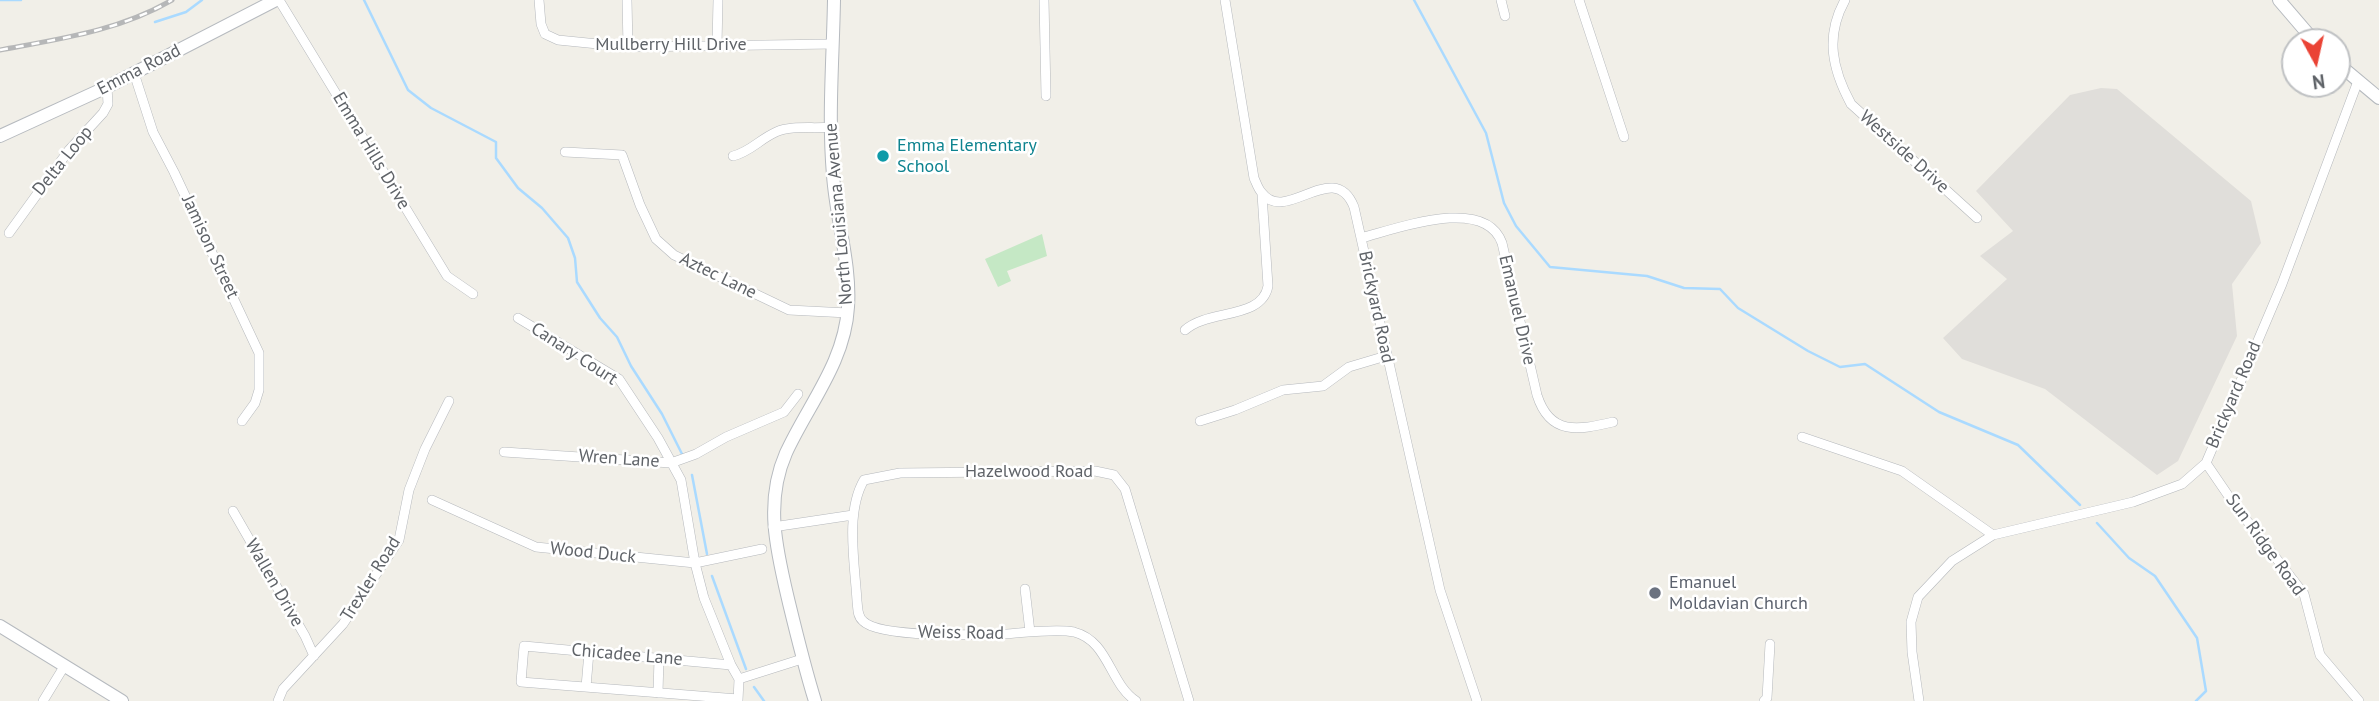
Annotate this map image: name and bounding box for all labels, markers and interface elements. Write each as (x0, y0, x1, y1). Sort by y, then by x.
north arrow (2281, 28, 2351, 98)
street label: Mullberry Hill Drive (595, 34, 747, 56)
street label: Emma Road (94, 40, 184, 100)
text: N (2311, 69, 2327, 95)
street label: Emma Hills Drive (328, 89, 414, 213)
street label: Westside Drive (1855, 106, 1953, 198)
street label: Delta Loop (28, 122, 98, 200)
street label: North Louisiana Avenue (820, 122, 858, 306)
place label: Emma Elementary School (897, 135, 1037, 178)
marker: Emma Elementary School (875, 148, 891, 164)
street label: Jamison Street (177, 192, 243, 302)
street label: Aztec Lane (676, 248, 760, 304)
street label: Brickyard Road (1354, 249, 1398, 365)
street label: Emanuel Drive (1494, 253, 1540, 367)
street label: Canary Court (527, 318, 621, 390)
street label: Brickyard Road (2202, 338, 2266, 452)
street label: Wren Lane (578, 445, 660, 473)
street label: Hazelwood Road (965, 461, 1093, 483)
street label: Sun Ridge Road (2221, 490, 2309, 600)
street label: Trexler Road (336, 533, 406, 625)
street label: Wallen Drive (240, 535, 308, 631)
street label: Wood Duck (549, 538, 637, 568)
place label: Emanuel Moldavian Church (1669, 572, 1808, 614)
marker: Emanuel Moldavian Church (1647, 585, 1663, 601)
street label: Weiss Road (918, 621, 1004, 645)
street label: Chicadee Lane (571, 639, 683, 671)

